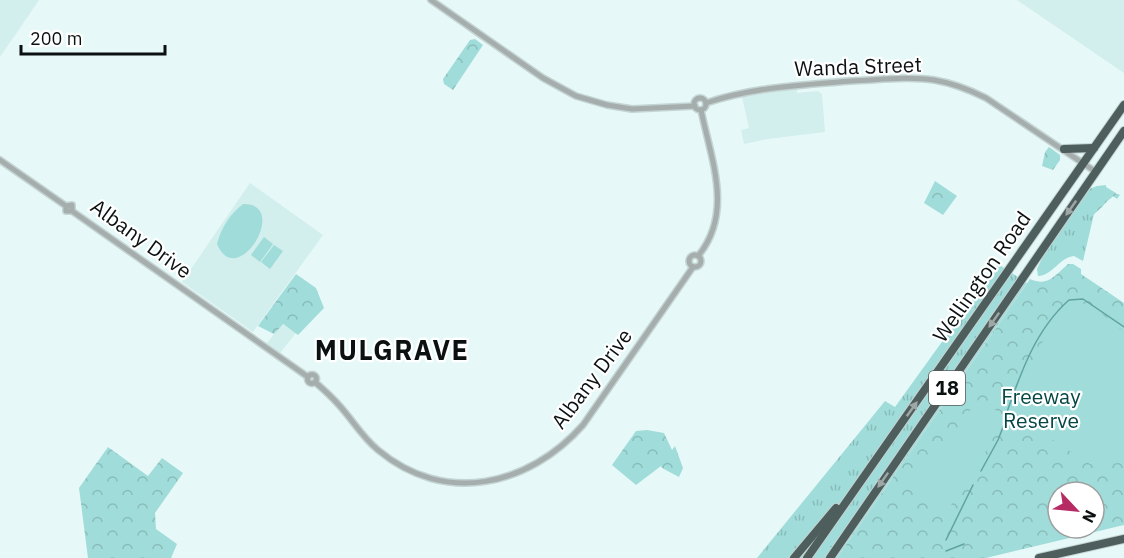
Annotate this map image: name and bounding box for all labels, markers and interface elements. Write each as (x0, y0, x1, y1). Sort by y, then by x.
scale bar (21, 18, 165, 56)
text: 200 m (30, 27, 82, 50)
street label: Wanda Street (794, 50, 922, 82)
street label: Albany Drive (85, 192, 198, 284)
one-way arrow (1065, 199, 1077, 215)
street label: Wellington Road (926, 205, 1037, 347)
one-way arrow (989, 312, 1000, 328)
street label: Albany Drive (544, 323, 638, 434)
district label: MULGRAVE (315, 332, 469, 367)
road number: 18 (929, 371, 965, 405)
park label: Freeway Reserve (1001, 382, 1081, 434)
one-way arrow (906, 402, 918, 418)
one-way arrow (877, 472, 889, 488)
north arrow (1046, 480, 1106, 540)
text: N (1078, 507, 1101, 526)

